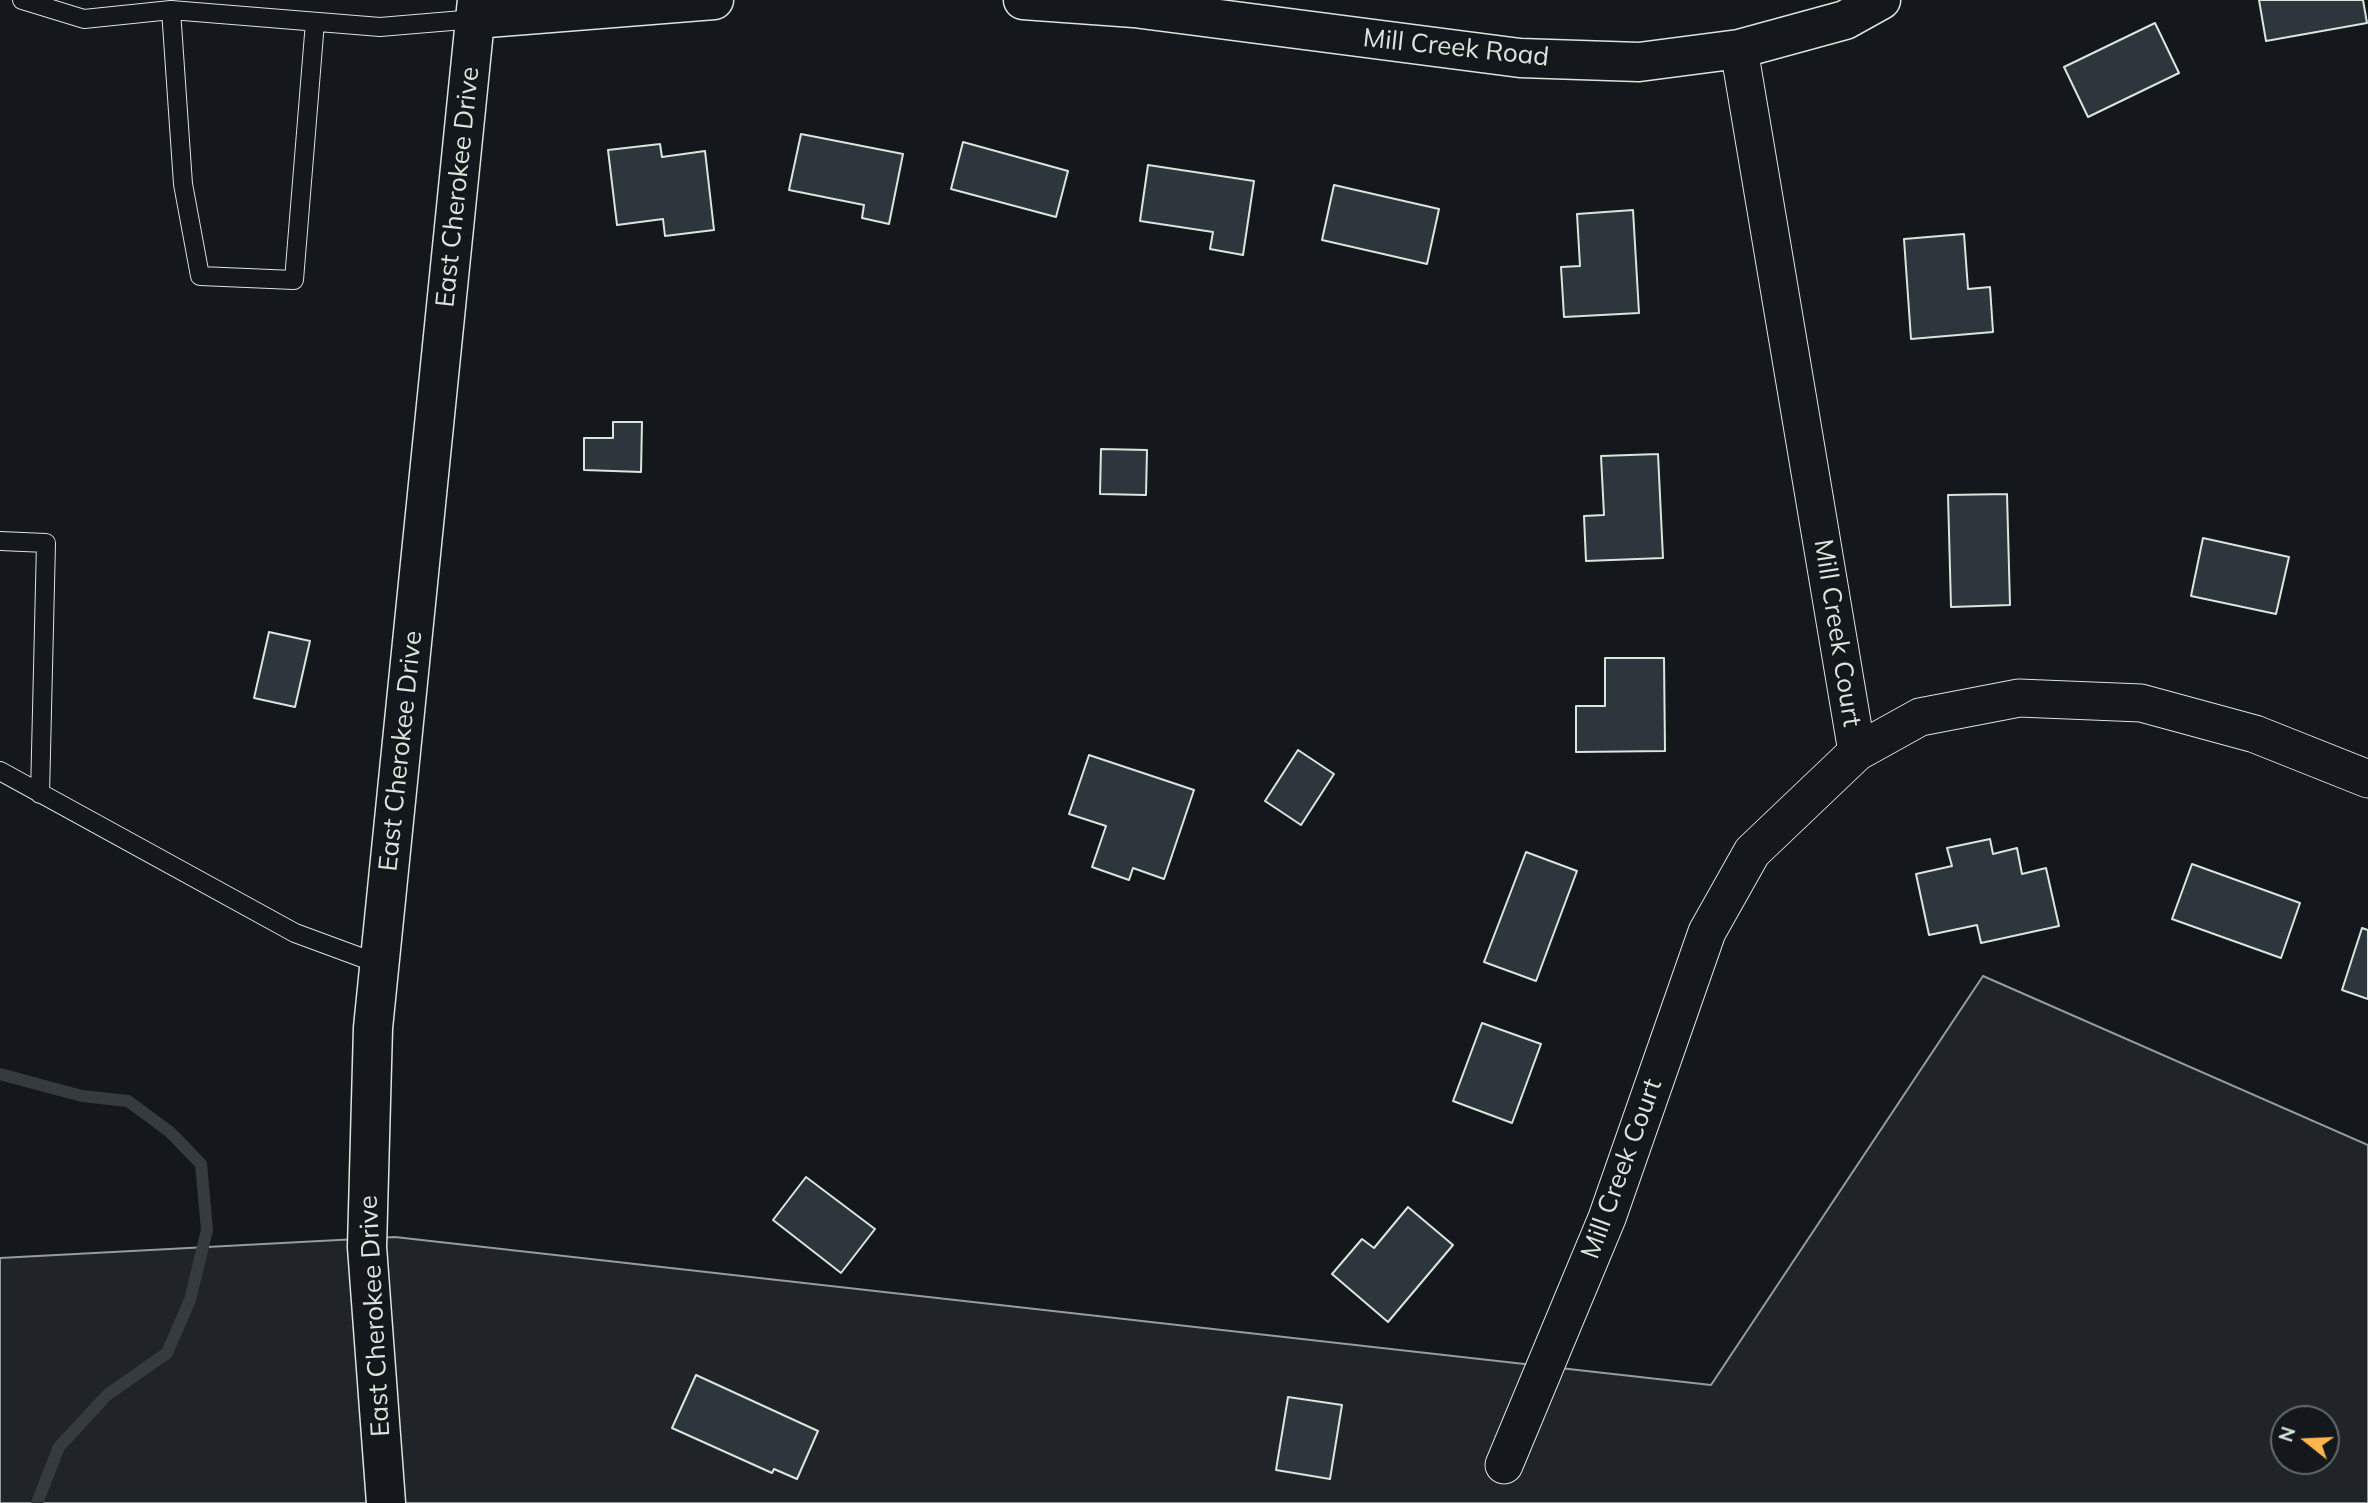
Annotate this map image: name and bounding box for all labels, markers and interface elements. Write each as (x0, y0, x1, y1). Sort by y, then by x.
street label: Mill Creek Road (1361, 23, 1551, 73)
street label: East Cherokee Drive (430, 65, 486, 309)
street label: Mill Creek Court (1807, 537, 1867, 729)
street label: East Cherokee Drive (373, 629, 429, 873)
street label: Mill Creek Court (1575, 1075, 1669, 1263)
street label: East Cherokee Drive (353, 1195, 397, 1437)
north arrow (2270, 1405, 2340, 1475)
text: N (2273, 1424, 2301, 1445)

